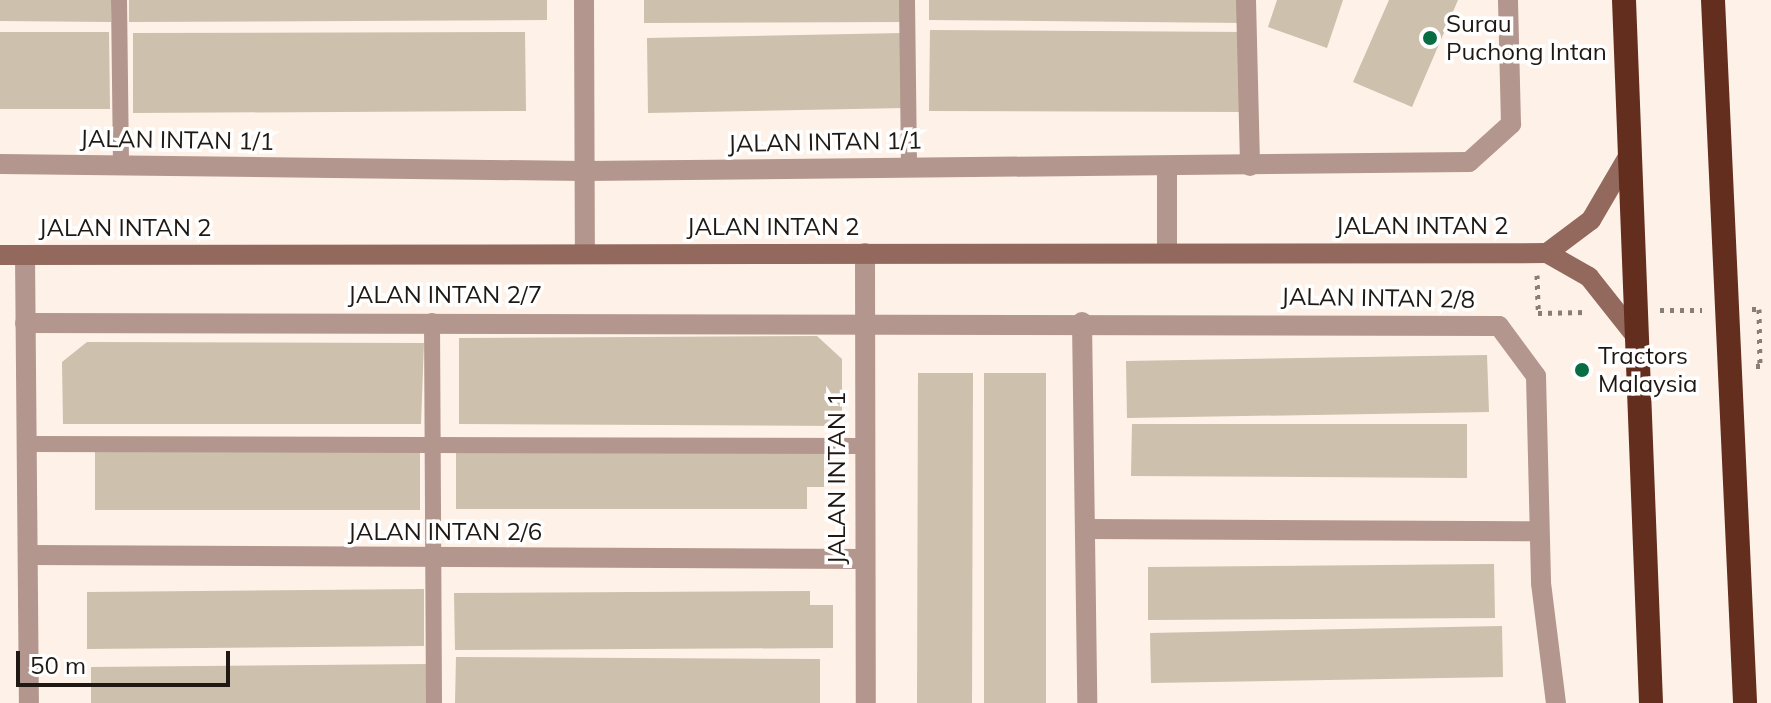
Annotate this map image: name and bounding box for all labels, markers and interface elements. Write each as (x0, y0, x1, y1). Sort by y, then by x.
place label: Surau Puchong Intan (1446, 10, 1607, 66)
marker: Surau Puchong Intan (1421, 29, 1439, 47)
street label: JALAN INTAN 1/1 (80, 124, 274, 156)
street label: JALAN INTAN 1/1 (728, 126, 922, 158)
street label: JALAN INTAN 2 (1336, 212, 1508, 240)
street label: JALAN INTAN 2 (687, 213, 859, 241)
street label: JALAN INTAN 2 (39, 214, 211, 242)
street label: JALAN INTAN 2/7 (348, 281, 542, 309)
street label: JALAN INTAN 2/8 (1281, 282, 1475, 314)
place label: Tractors Malaysia (1598, 342, 1698, 398)
marker: Tractors Malaysia (1573, 361, 1591, 379)
street label: JALAN INTAN 1 (823, 392, 851, 564)
street label: JALAN INTAN 2/6 (348, 518, 542, 546)
scale bar (20, 635, 234, 685)
text: 50 m (30, 650, 86, 680)

